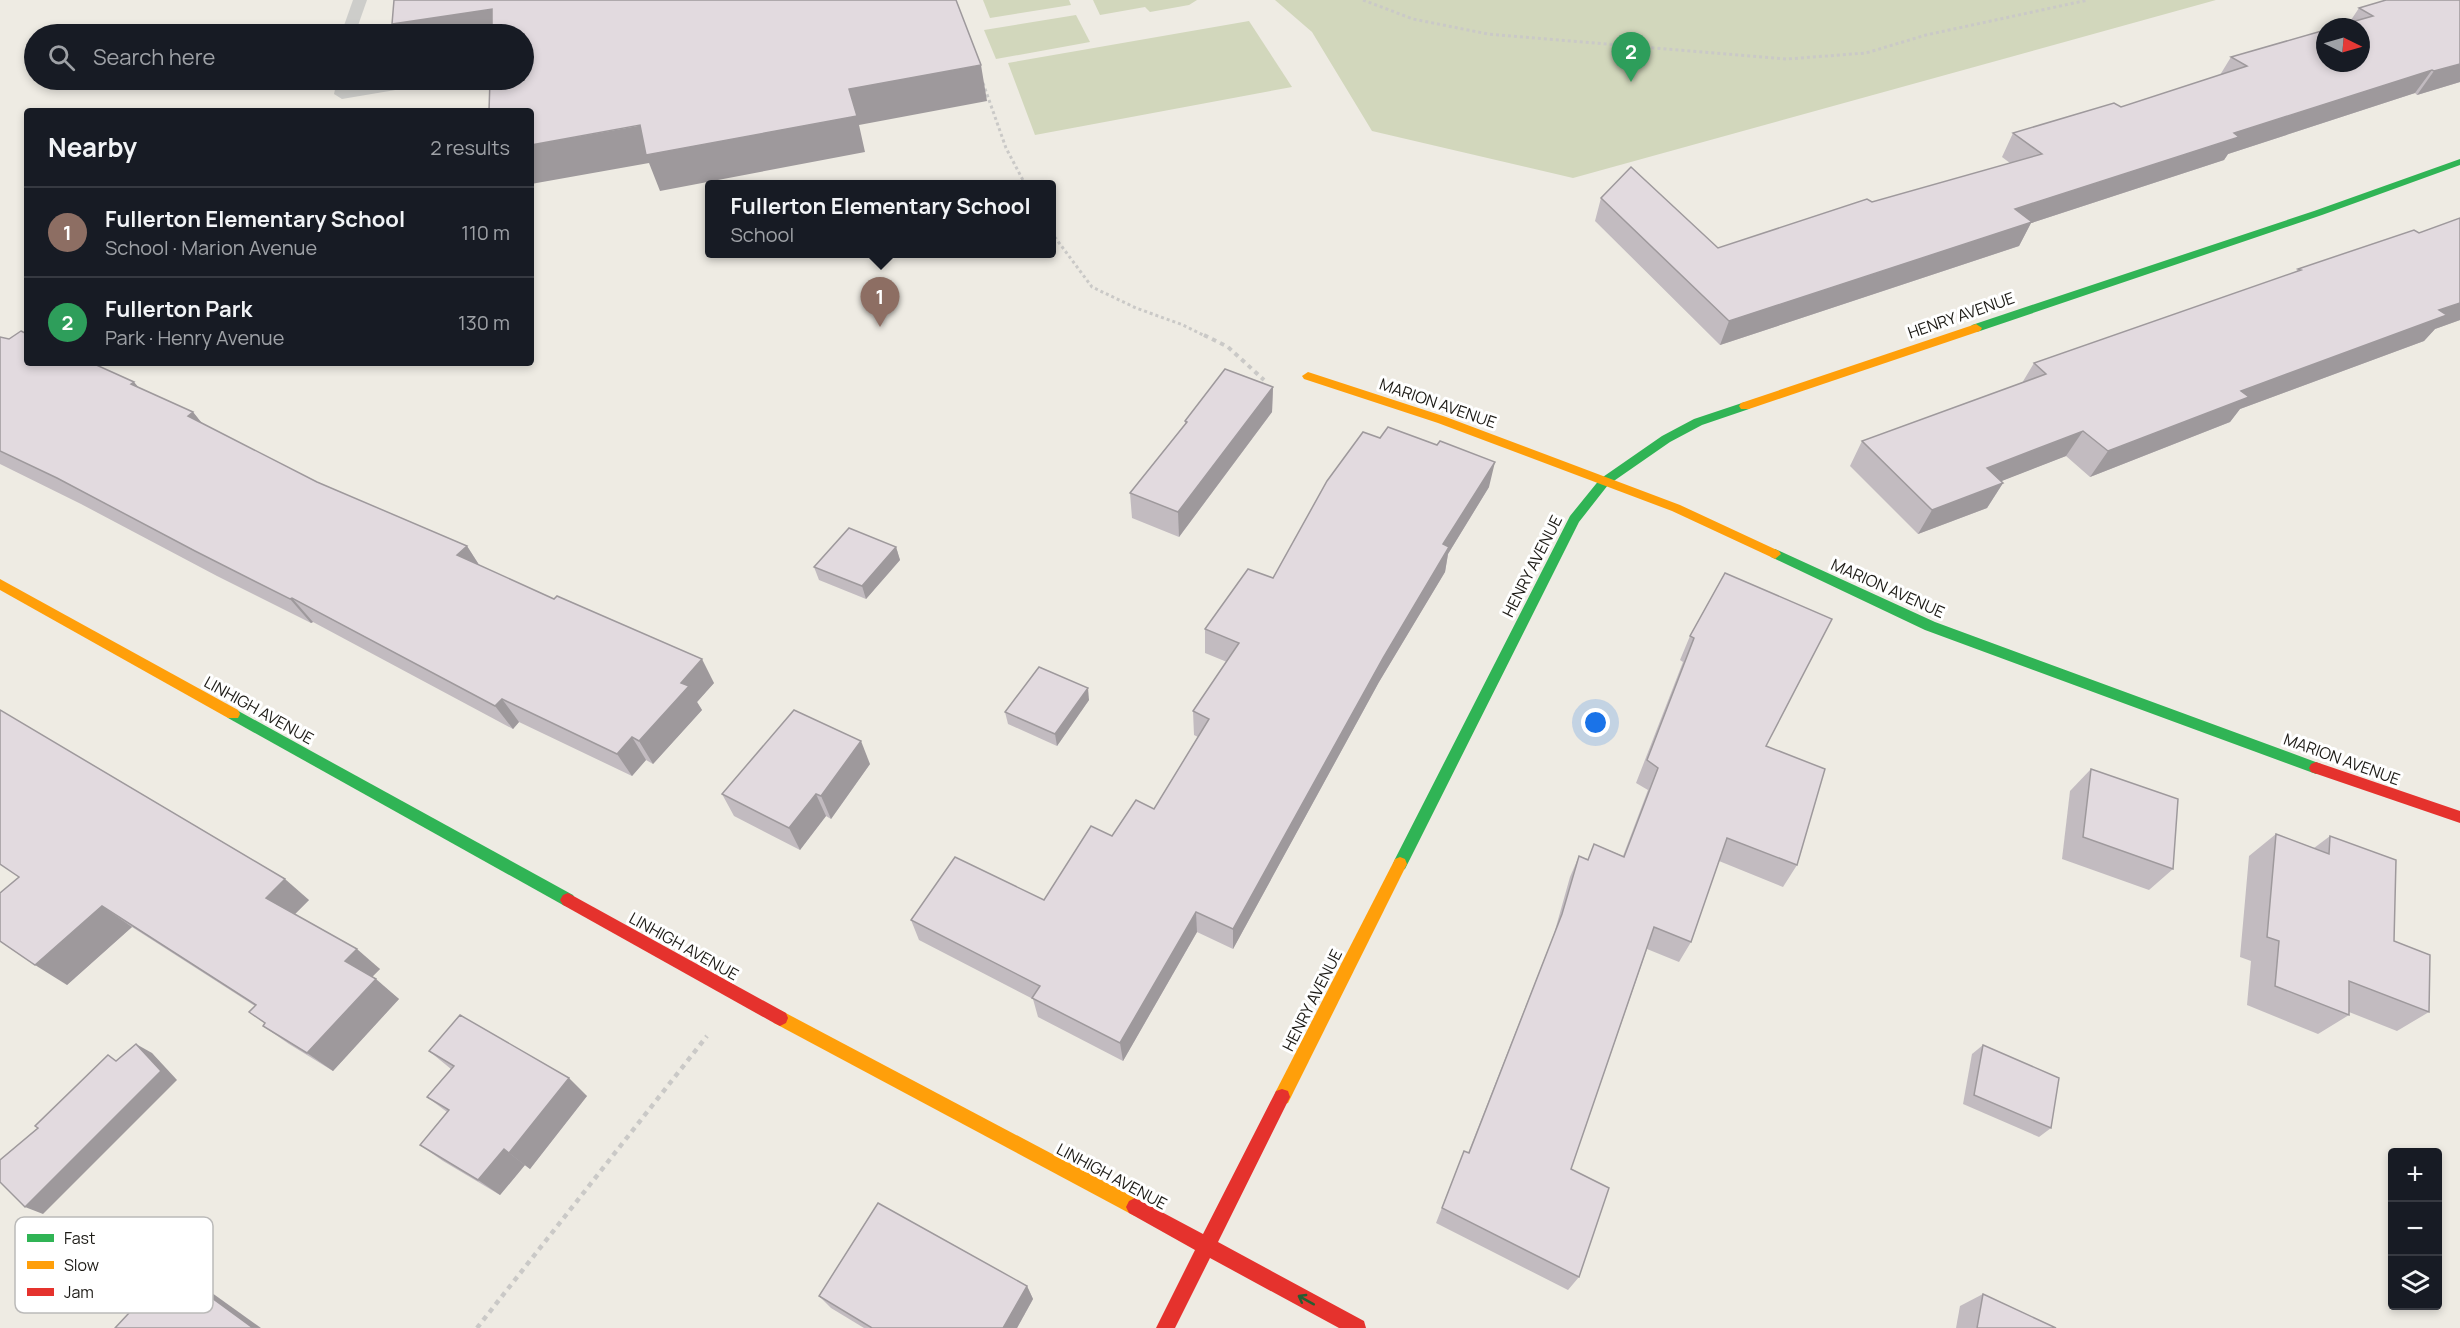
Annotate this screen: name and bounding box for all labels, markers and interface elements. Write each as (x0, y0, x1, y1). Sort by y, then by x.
north arrow (2316, 18, 2370, 72)
search box (24, 24, 534, 90)
pin: 2 (1612, 32, 1650, 82)
icon: search (45, 41, 78, 74)
text: Search here (93, 42, 215, 72)
text: Nearby (48, 129, 137, 165)
text: 2 results (430, 134, 510, 161)
popup (705, 180, 1056, 258)
text: Fullerton Elementary School (730, 191, 1031, 221)
text: Fullerton Elementary School (105, 204, 405, 234)
text: 1 (63, 219, 72, 246)
text: 110 m (461, 219, 510, 246)
text: School (730, 221, 794, 248)
text: School · Marion Avenue (105, 234, 317, 261)
pin: 1 (860, 278, 900, 327)
street label: HENRY AVENUE (1905, 286, 2017, 344)
text: Fullerton Park (105, 294, 252, 324)
text: 2 (62, 309, 73, 336)
text: 130 m (458, 309, 510, 336)
text: Park · Henry Avenue (105, 324, 284, 351)
street label: MARION AVENUE (1377, 373, 1499, 433)
street label: HENRY AVENUE (1497, 511, 1567, 621)
street label: MARION AVENUE (1828, 553, 1948, 623)
street label: LINHIGH AVENUE (200, 671, 318, 749)
your location (1581, 708, 1610, 737)
street label: MARION AVENUE (2281, 728, 2403, 790)
street label: LINHIGH AVENUE (625, 907, 743, 985)
street label: HENRY AVENUE (1277, 945, 1347, 1055)
street label: LINHIGH AVENUE (1053, 1138, 1171, 1214)
map controls (2388, 1148, 2442, 1310)
button: + (2388, 1148, 2442, 1202)
button: − (2388, 1202, 2442, 1256)
legend (15, 1217, 213, 1313)
text: Fast (64, 1227, 95, 1249)
text: Slow (64, 1254, 99, 1276)
button: layers (2388, 1256, 2442, 1310)
text: Jam (64, 1281, 94, 1303)
one-way arrow (1298, 1294, 1315, 1306)

